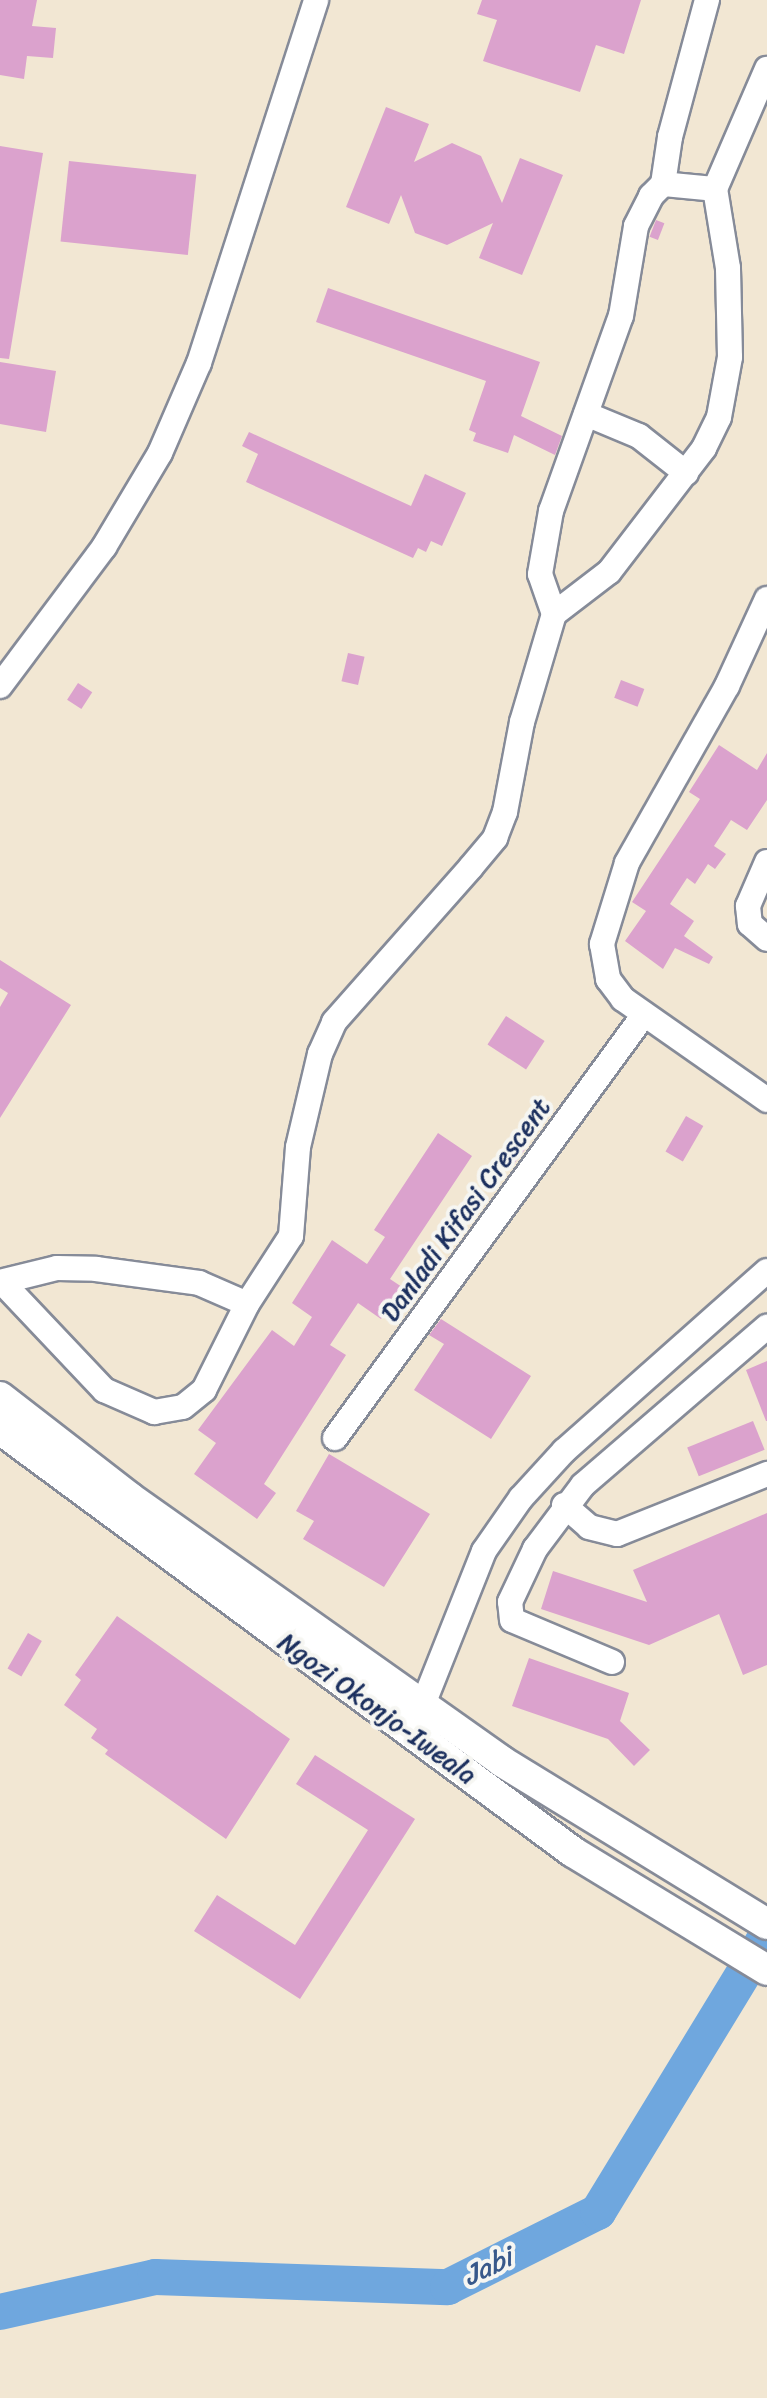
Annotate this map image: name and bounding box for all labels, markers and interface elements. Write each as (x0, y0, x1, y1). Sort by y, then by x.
street label: Danladi Kifasi Crescent (375, 1092, 557, 1328)
street label: Ngozi Okonjo-Iweala (272, 1627, 482, 1791)
water label: Jabi (458, 2241, 518, 2293)

